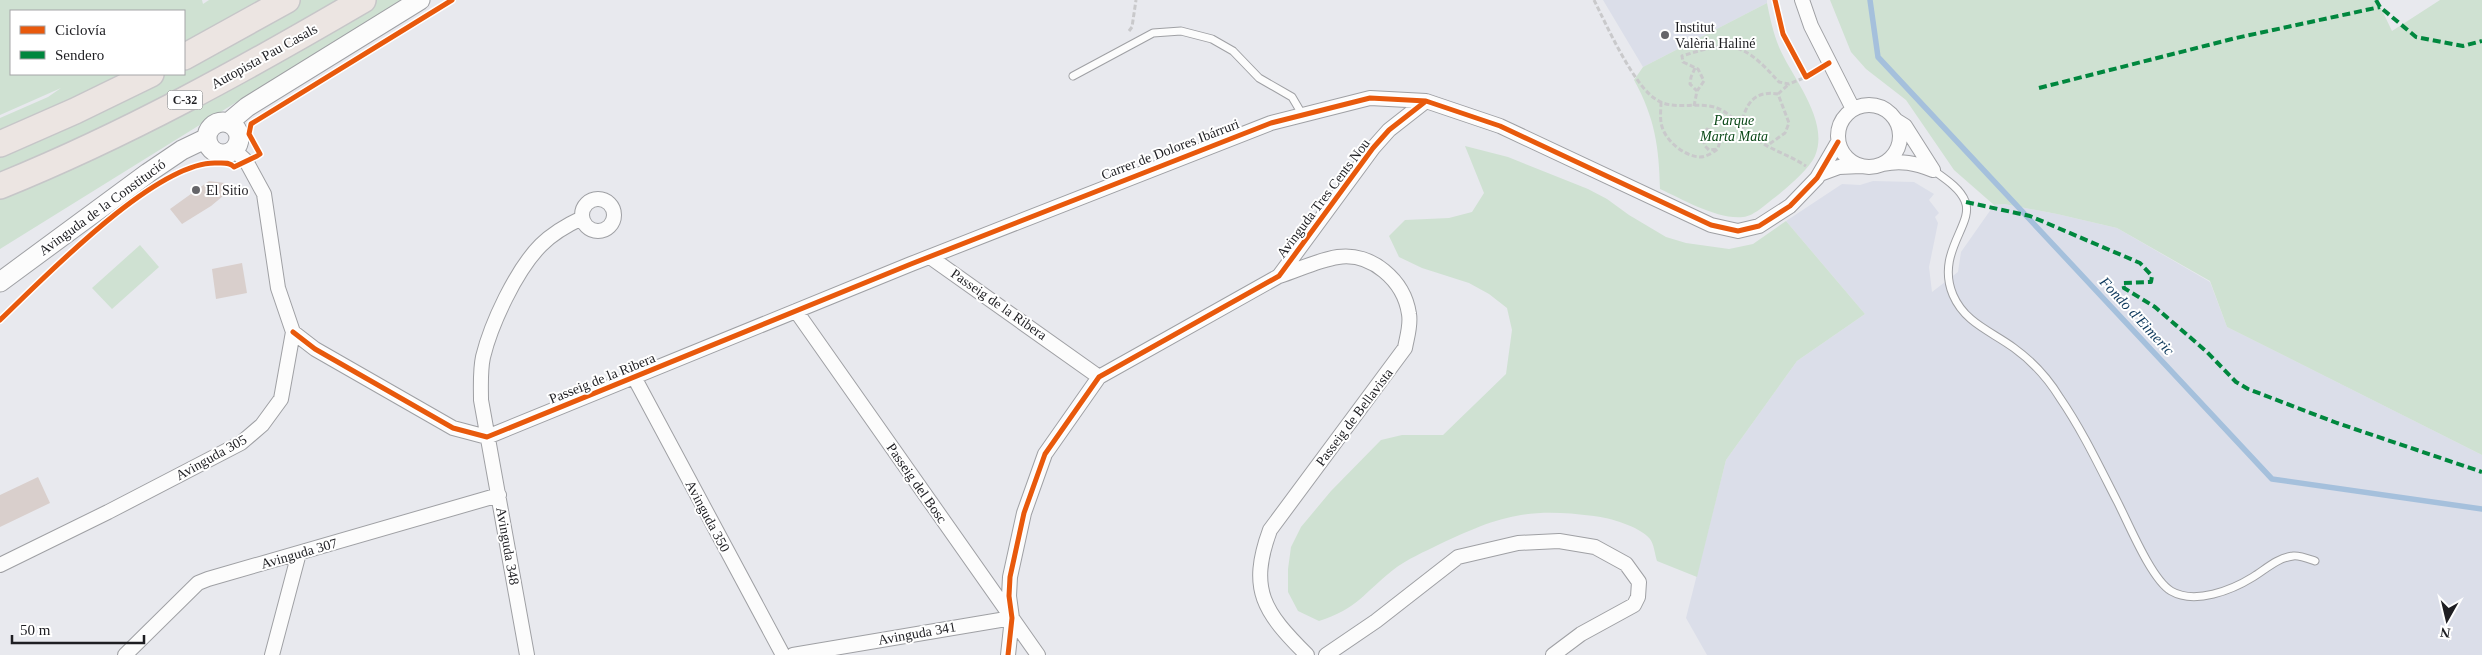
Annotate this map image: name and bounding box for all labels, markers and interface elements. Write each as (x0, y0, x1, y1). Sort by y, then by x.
legend (10, 10, 185, 75)
place label: Institut Valèria Haliné (1675, 20, 1755, 51)
street label: Autopista Pau Casals (209, 21, 320, 92)
text: Ciclovía (55, 22, 106, 38)
marker: Institut Valèria Haliné (1659, 29, 1671, 41)
text: Sendero (55, 47, 104, 63)
road number: C-32 (168, 90, 202, 110)
park label: Parque Marta Mata (1699, 113, 1768, 144)
street label: Carrer de Dolores Ibárruri (1099, 116, 1241, 183)
street label: Avinguda Tres Cents Nou (1274, 136, 1373, 261)
street label: Avinguda de la Constitució (36, 156, 168, 258)
place label: El Sitio (206, 183, 248, 198)
marker: El Sitio (190, 184, 202, 196)
street label: Passeig de la Ribera (948, 266, 1050, 343)
water label: Fondo d'Eimeric (2096, 273, 2178, 359)
street label: Passeig de la Ribera (547, 350, 658, 407)
street label: Passeig de Bellavista (1313, 365, 1396, 469)
street label: Avinguda 305 (173, 432, 249, 483)
street label: Passeig del Bosc (883, 440, 950, 526)
street label: Avinguda 350 (682, 478, 733, 554)
street label: Avinguda 348 (493, 506, 522, 586)
street label: Avinguda 307 (259, 535, 339, 572)
north arrow (2422, 595, 2472, 645)
scale bar (12, 612, 145, 644)
street label: Avinguda 341 (877, 619, 957, 648)
text: 50 m (20, 622, 51, 638)
text: N (2439, 624, 2451, 641)

